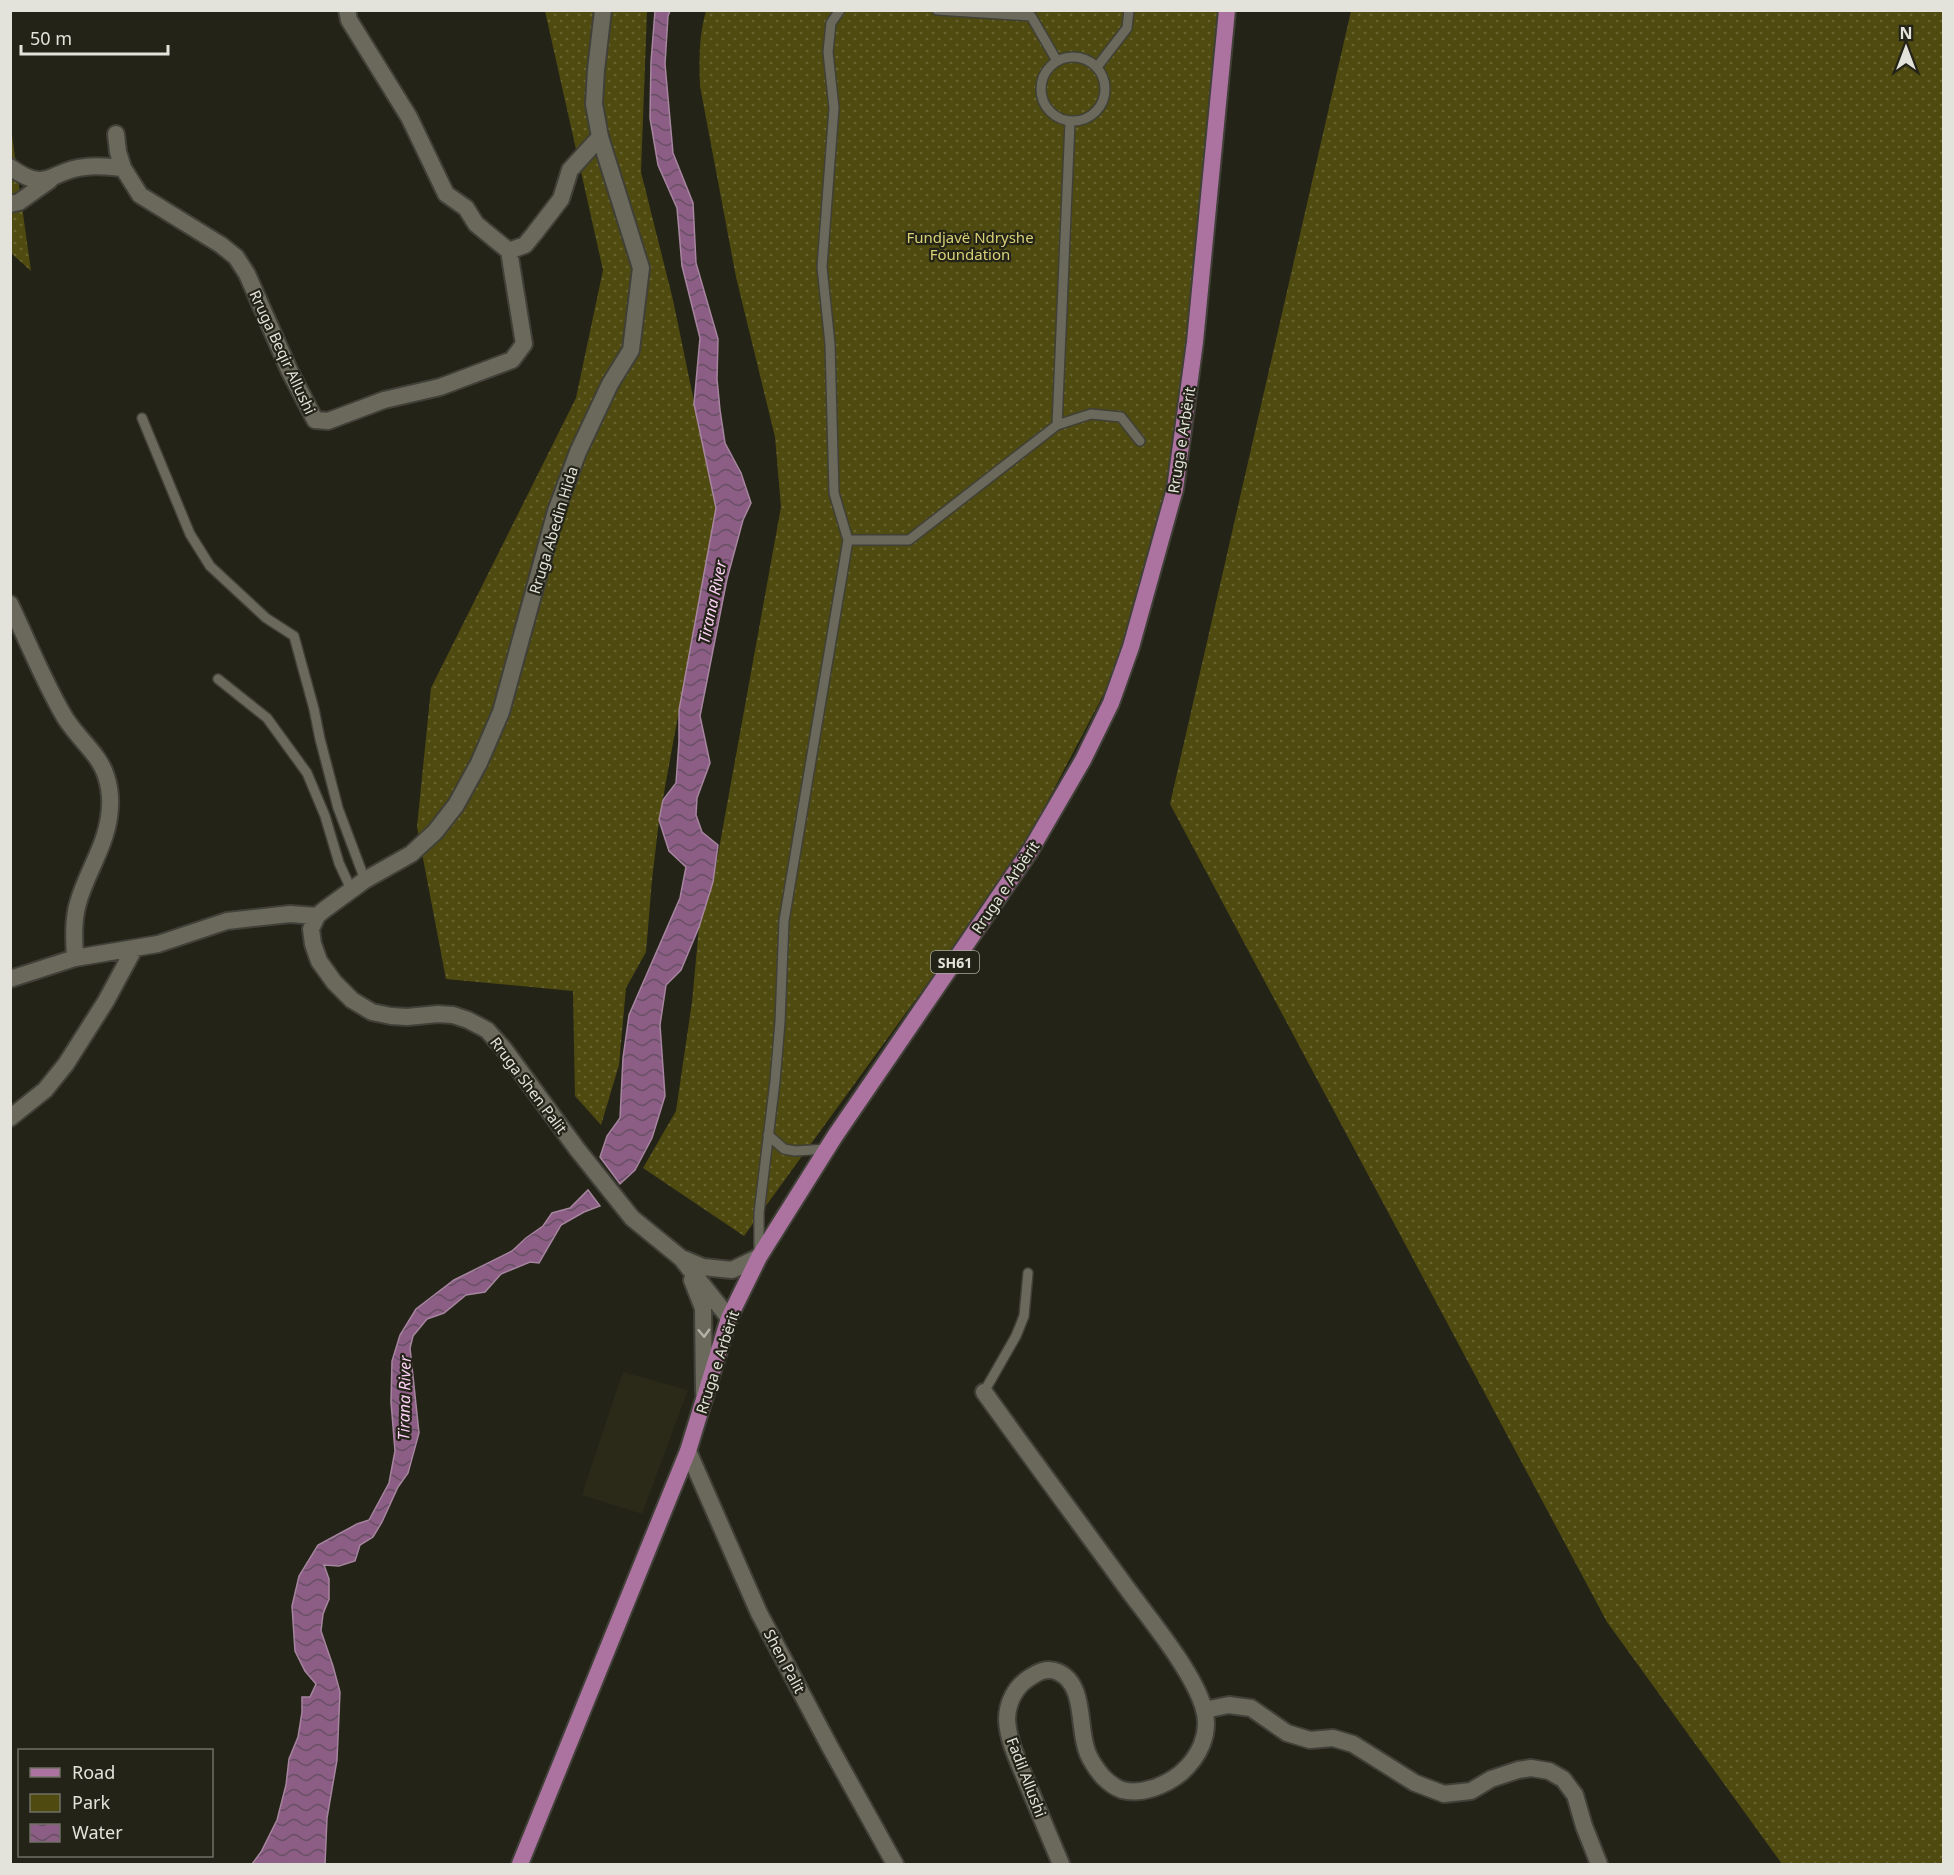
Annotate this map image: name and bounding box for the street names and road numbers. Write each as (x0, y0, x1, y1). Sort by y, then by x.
street label: Rruga Beqir Allushi (245, 287, 321, 417)
street label: Rruga e Arbërit (1163, 385, 1199, 495)
street label: Rruga Abedin Hida (524, 464, 582, 596)
street label: Rruga e Arbërit (967, 836, 1044, 937)
road number: SH61 (931, 951, 979, 973)
street label: Rruga Shen Palit (486, 1033, 572, 1138)
street label: Rruga e Arbërit (691, 1307, 743, 1416)
street label: Shen Palit (760, 1625, 810, 1697)
street label: Fadil Allushi (1003, 1734, 1051, 1820)

